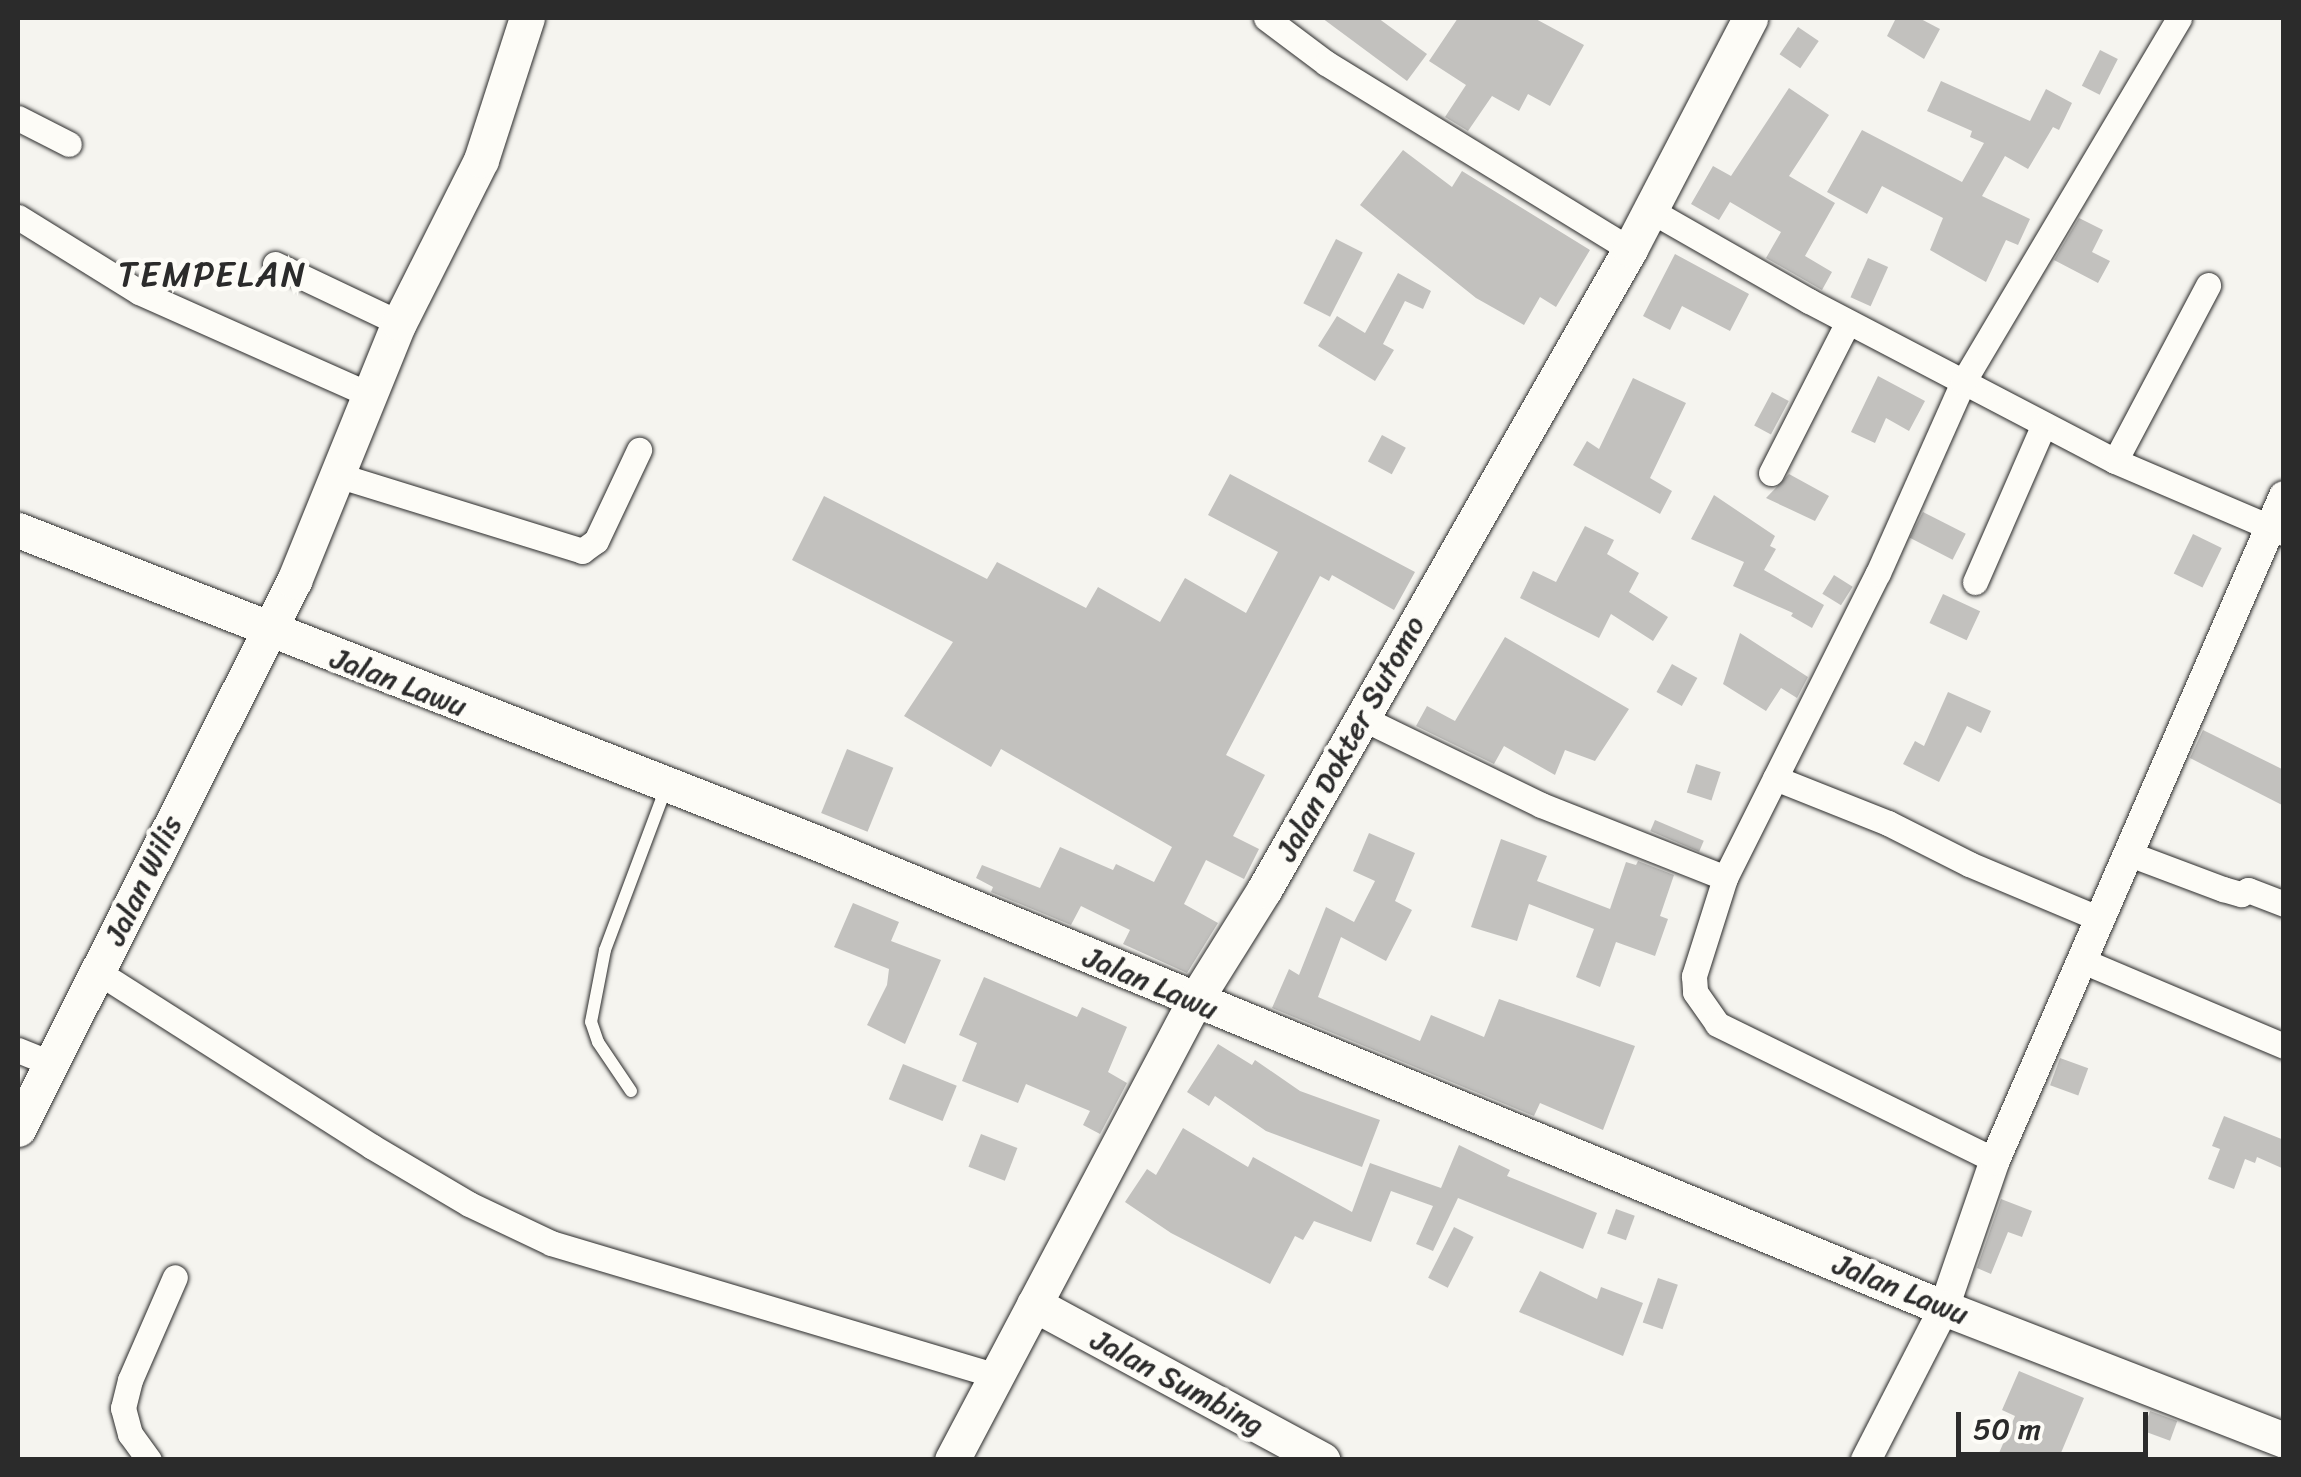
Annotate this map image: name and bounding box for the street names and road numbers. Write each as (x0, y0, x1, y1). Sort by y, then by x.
street label: Jalan Dokter Sutomo (1267, 609, 1433, 867)
street label: Jalan Lawu (326, 640, 472, 724)
street label: Jalan Wilis (96, 810, 190, 950)
street label: Jalan Lawu (1078, 939, 1224, 1027)
street label: Jalan Lawu (1828, 1246, 1974, 1332)
street label: Jalan Sumbing (1085, 1321, 1271, 1443)

